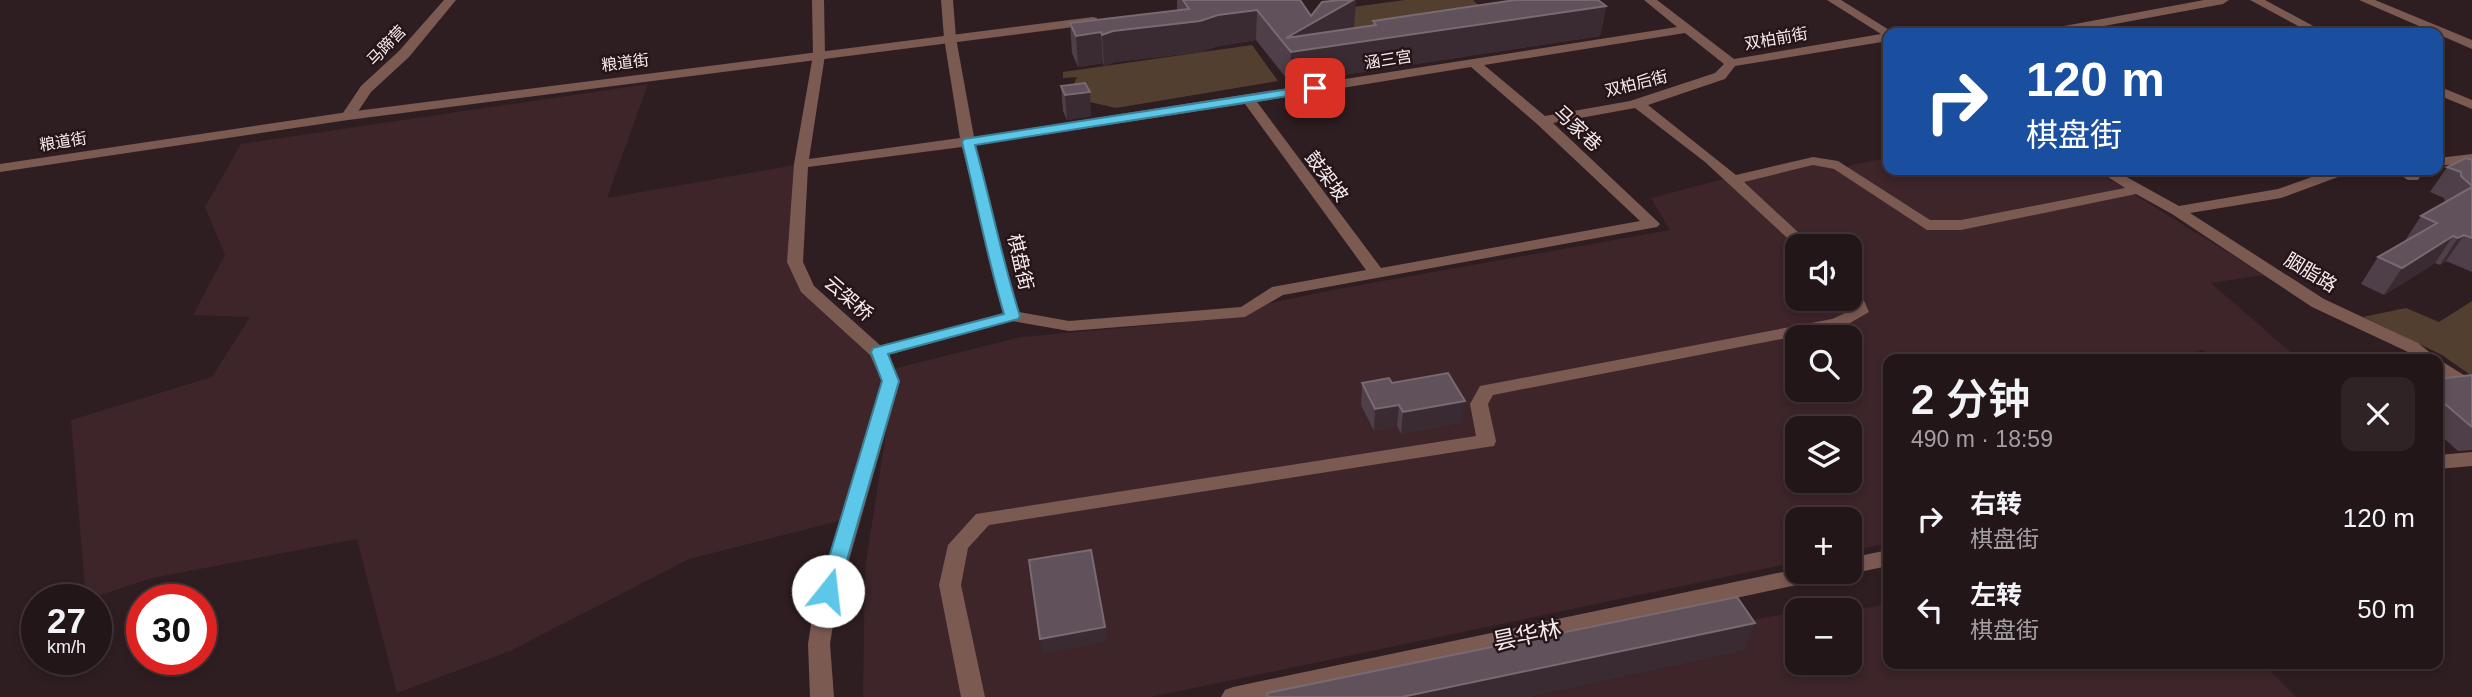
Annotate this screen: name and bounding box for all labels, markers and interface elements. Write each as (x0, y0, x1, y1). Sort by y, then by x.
street label: 马蹄营 (364, 22, 409, 69)
street label: 双柏前街 (1743, 25, 1809, 52)
street label: 涵三宫 (1363, 47, 1413, 72)
street label: 粮道街 (600, 51, 650, 74)
text: 120 m (2026, 52, 2165, 106)
icon: right (1911, 56, 2002, 147)
pin (1285, 58, 1345, 118)
street label: 双柏后街 (1603, 67, 1669, 99)
icon: arrive (1296, 69, 1334, 107)
street label: 马家巷 (1550, 101, 1606, 155)
text: 棋盘街 (2026, 117, 2122, 153)
street label: 粮道街 (38, 129, 88, 154)
street label: 鼓架坡 (1301, 147, 1352, 205)
street label: 棋盘街 (1004, 232, 1037, 292)
map controls (1785, 234, 1862, 675)
button: sound (1785, 234, 1862, 311)
street label: 胭脂路 (2281, 249, 2341, 296)
street label: 云架桥 (820, 272, 877, 325)
button: search (1785, 325, 1862, 402)
text: 2 分钟 (1911, 376, 2030, 423)
button: close (2341, 377, 2415, 451)
button: layers (1785, 416, 1862, 493)
text: 490 m · 18:59 (1911, 426, 2053, 452)
text: 右转 (1970, 489, 2022, 519)
icon: right (1911, 500, 1949, 538)
text: 120 m (2343, 503, 2415, 533)
button: + (1785, 507, 1862, 584)
text: 棋盘街 (1970, 526, 2039, 552)
position arrow (791, 554, 865, 628)
text: 左转 (1970, 580, 2022, 610)
speed limit sign: 30 (126, 584, 217, 675)
icon: left (1911, 591, 1949, 629)
text: 50 m (2357, 594, 2415, 624)
button: − (1785, 598, 1862, 675)
text: 27 (47, 601, 86, 640)
street label: 昙华林 (1491, 615, 1563, 655)
text: 棋盘街 (1970, 617, 2039, 643)
text: km/h (47, 637, 86, 657)

